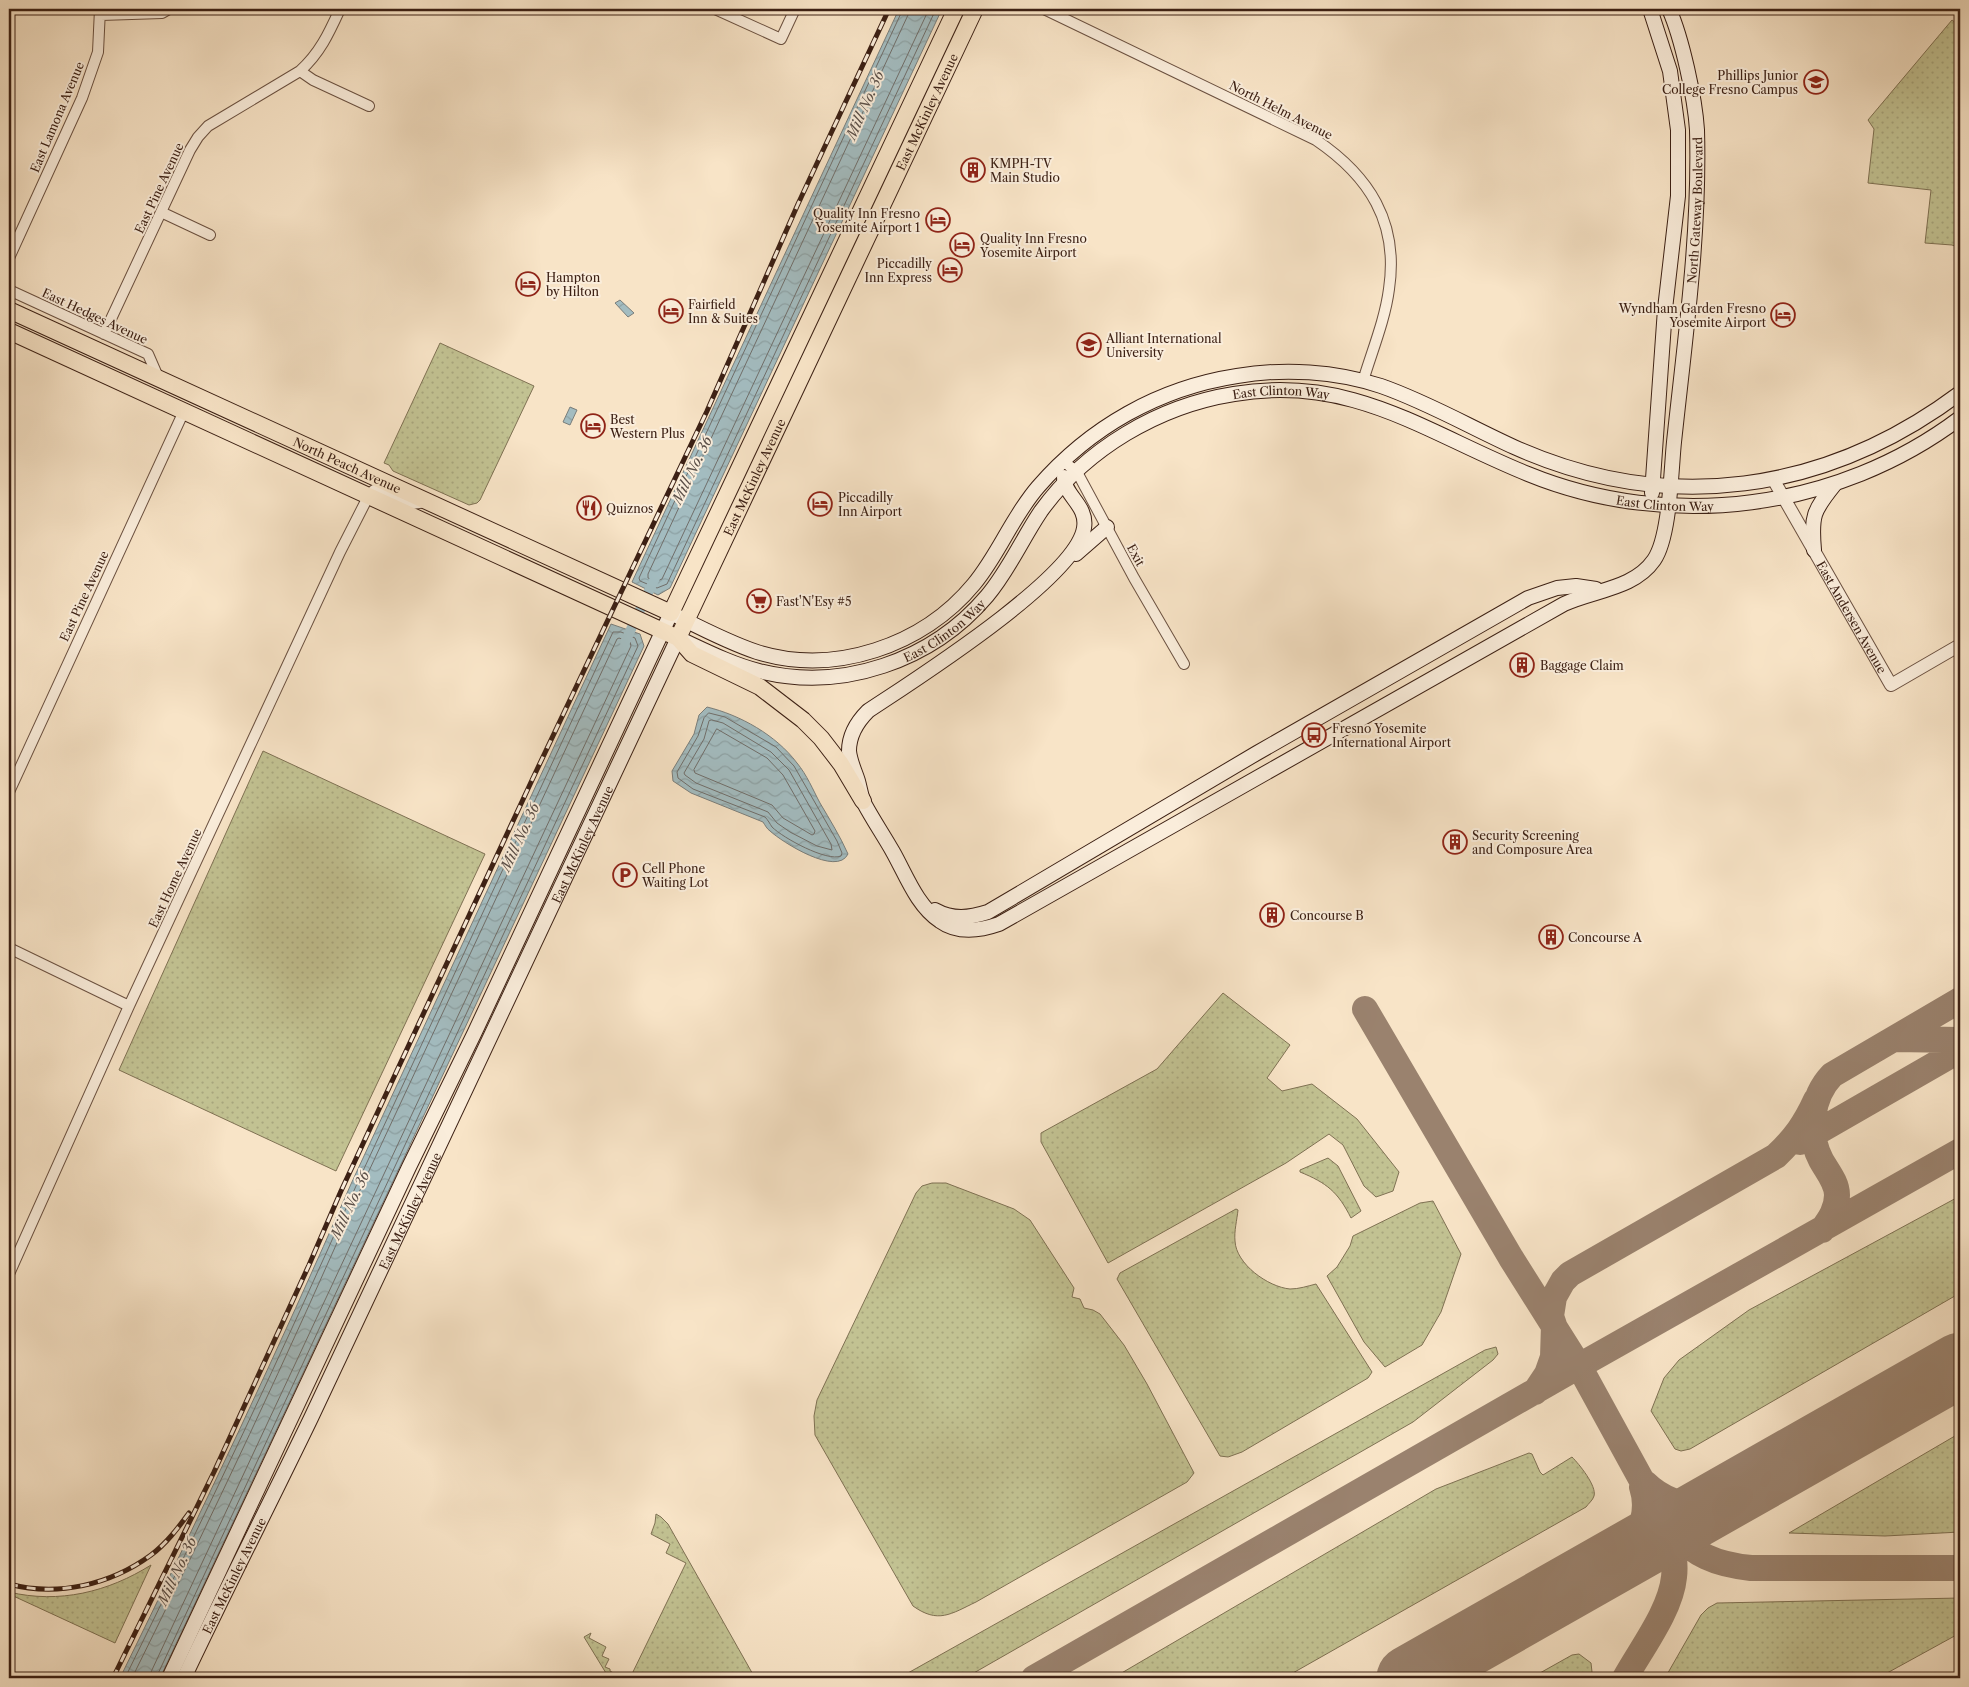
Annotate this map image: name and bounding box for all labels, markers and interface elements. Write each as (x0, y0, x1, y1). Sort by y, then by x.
street label: East McKinley Avenue (892, 51, 961, 173)
street label: East Lamona Avenue (27, 59, 87, 175)
water label: Mill No. 36 (841, 67, 888, 144)
place label: Phillips Junior College Fresno Campus (1662, 68, 1798, 97)
school or university icon: Phillips Junior College Fresno Campus (1803, 69, 1829, 95)
street label: North Helm Avenue (1227, 77, 1335, 143)
street label: North Gateway Boulevard (1684, 136, 1705, 284)
street label: East Pine Avenue (131, 140, 187, 236)
place label: KMPH-TV Main Studio (990, 156, 1060, 185)
building icon: KMPH-TV Main Studio (960, 157, 986, 183)
place label: Quality Inn Fresno Yosemite Airport 1 (813, 206, 920, 235)
hotel icon: Quality Inn Fresno Yosemite Airport 1 (925, 207, 951, 233)
place label: Quality Inn Fresno Yosemite Airport (979, 231, 1087, 260)
hotel icon: Quality Inn Fresno Yosemite Airport (949, 232, 975, 258)
place label: Piccadilly Inn Express (865, 256, 932, 285)
hotel icon: Piccadilly Inn Express (937, 257, 963, 283)
place label: Hampton by Hilton (546, 270, 601, 299)
hotel icon: Hampton by Hilton (515, 271, 541, 297)
street label: East Hedges Avenue (40, 285, 150, 347)
place label: Fairfield Inn & Suites (688, 297, 758, 326)
hotel icon: Fairfield Inn & Suites (658, 298, 684, 324)
place label: Wyndham Garden Fresno Yosemite Airport (1618, 301, 1767, 330)
hotel icon: Wyndham Garden Fresno Yosemite Airport (1770, 302, 1796, 328)
place label: Alliant International University (1105, 331, 1222, 360)
school or university icon: Alliant International University (1076, 332, 1102, 358)
street label: East Clinton Way (1231, 382, 1331, 402)
place label: Best Western Plus (609, 412, 685, 441)
hotel icon: Best Western Plus (580, 413, 606, 439)
street label: East McKinley Avenue (720, 416, 788, 538)
water label: Mill No. 36 (667, 432, 716, 509)
street label: North Peach Avenue (291, 434, 404, 496)
place label: Piccadilly Inn Airport (838, 490, 903, 519)
hotel icon: Piccadilly Inn Airport (807, 491, 833, 517)
street label: East Clinton Way (1615, 492, 1714, 514)
restaurant icon: Quiznos (576, 495, 602, 521)
place label: Quiznos (606, 501, 653, 516)
street label: Exit (1124, 541, 1148, 569)
street label: East Pine Avenue (56, 548, 112, 644)
street label: East Andersen Avenue (1814, 558, 1890, 676)
supermarket icon: Fast'N'Esy #5 (746, 588, 772, 614)
place label: Fast'N'Esy #5 (776, 594, 852, 609)
street label: East Clinton Way (901, 596, 988, 665)
building icon: Baggage Claim (1509, 652, 1535, 678)
place label: Baggage Claim (1540, 658, 1624, 673)
place label: Fresno Yosemite International Airport (1332, 721, 1452, 750)
bus stop icon: Fresno Yosemite International Airport (1301, 722, 1327, 748)
street label: East McKinley Avenue (548, 783, 616, 905)
water label: Mill No. 36 (496, 799, 544, 876)
street label: East Home Avenue (145, 826, 205, 930)
place label: Security Screening and Composure Area (1472, 828, 1593, 857)
building icon: Security Screening and Composure Area (1442, 829, 1468, 855)
place label: Cell Phone Waiting Lot (641, 861, 709, 890)
parking icon: Cell Phone Waiting Lot (612, 862, 638, 888)
building icon: Concourse B (1259, 902, 1285, 928)
place label: Concourse B (1290, 908, 1364, 923)
building icon: Concourse A (1538, 924, 1564, 950)
place label: Concourse A (1568, 930, 1643, 945)
street label: East McKinley Avenue (376, 1150, 444, 1272)
water label: Mill No. 36 (326, 1167, 374, 1244)
street label: East McKinley Avenue (199, 1515, 269, 1636)
water label: Mill No. 36 (153, 1533, 201, 1610)

